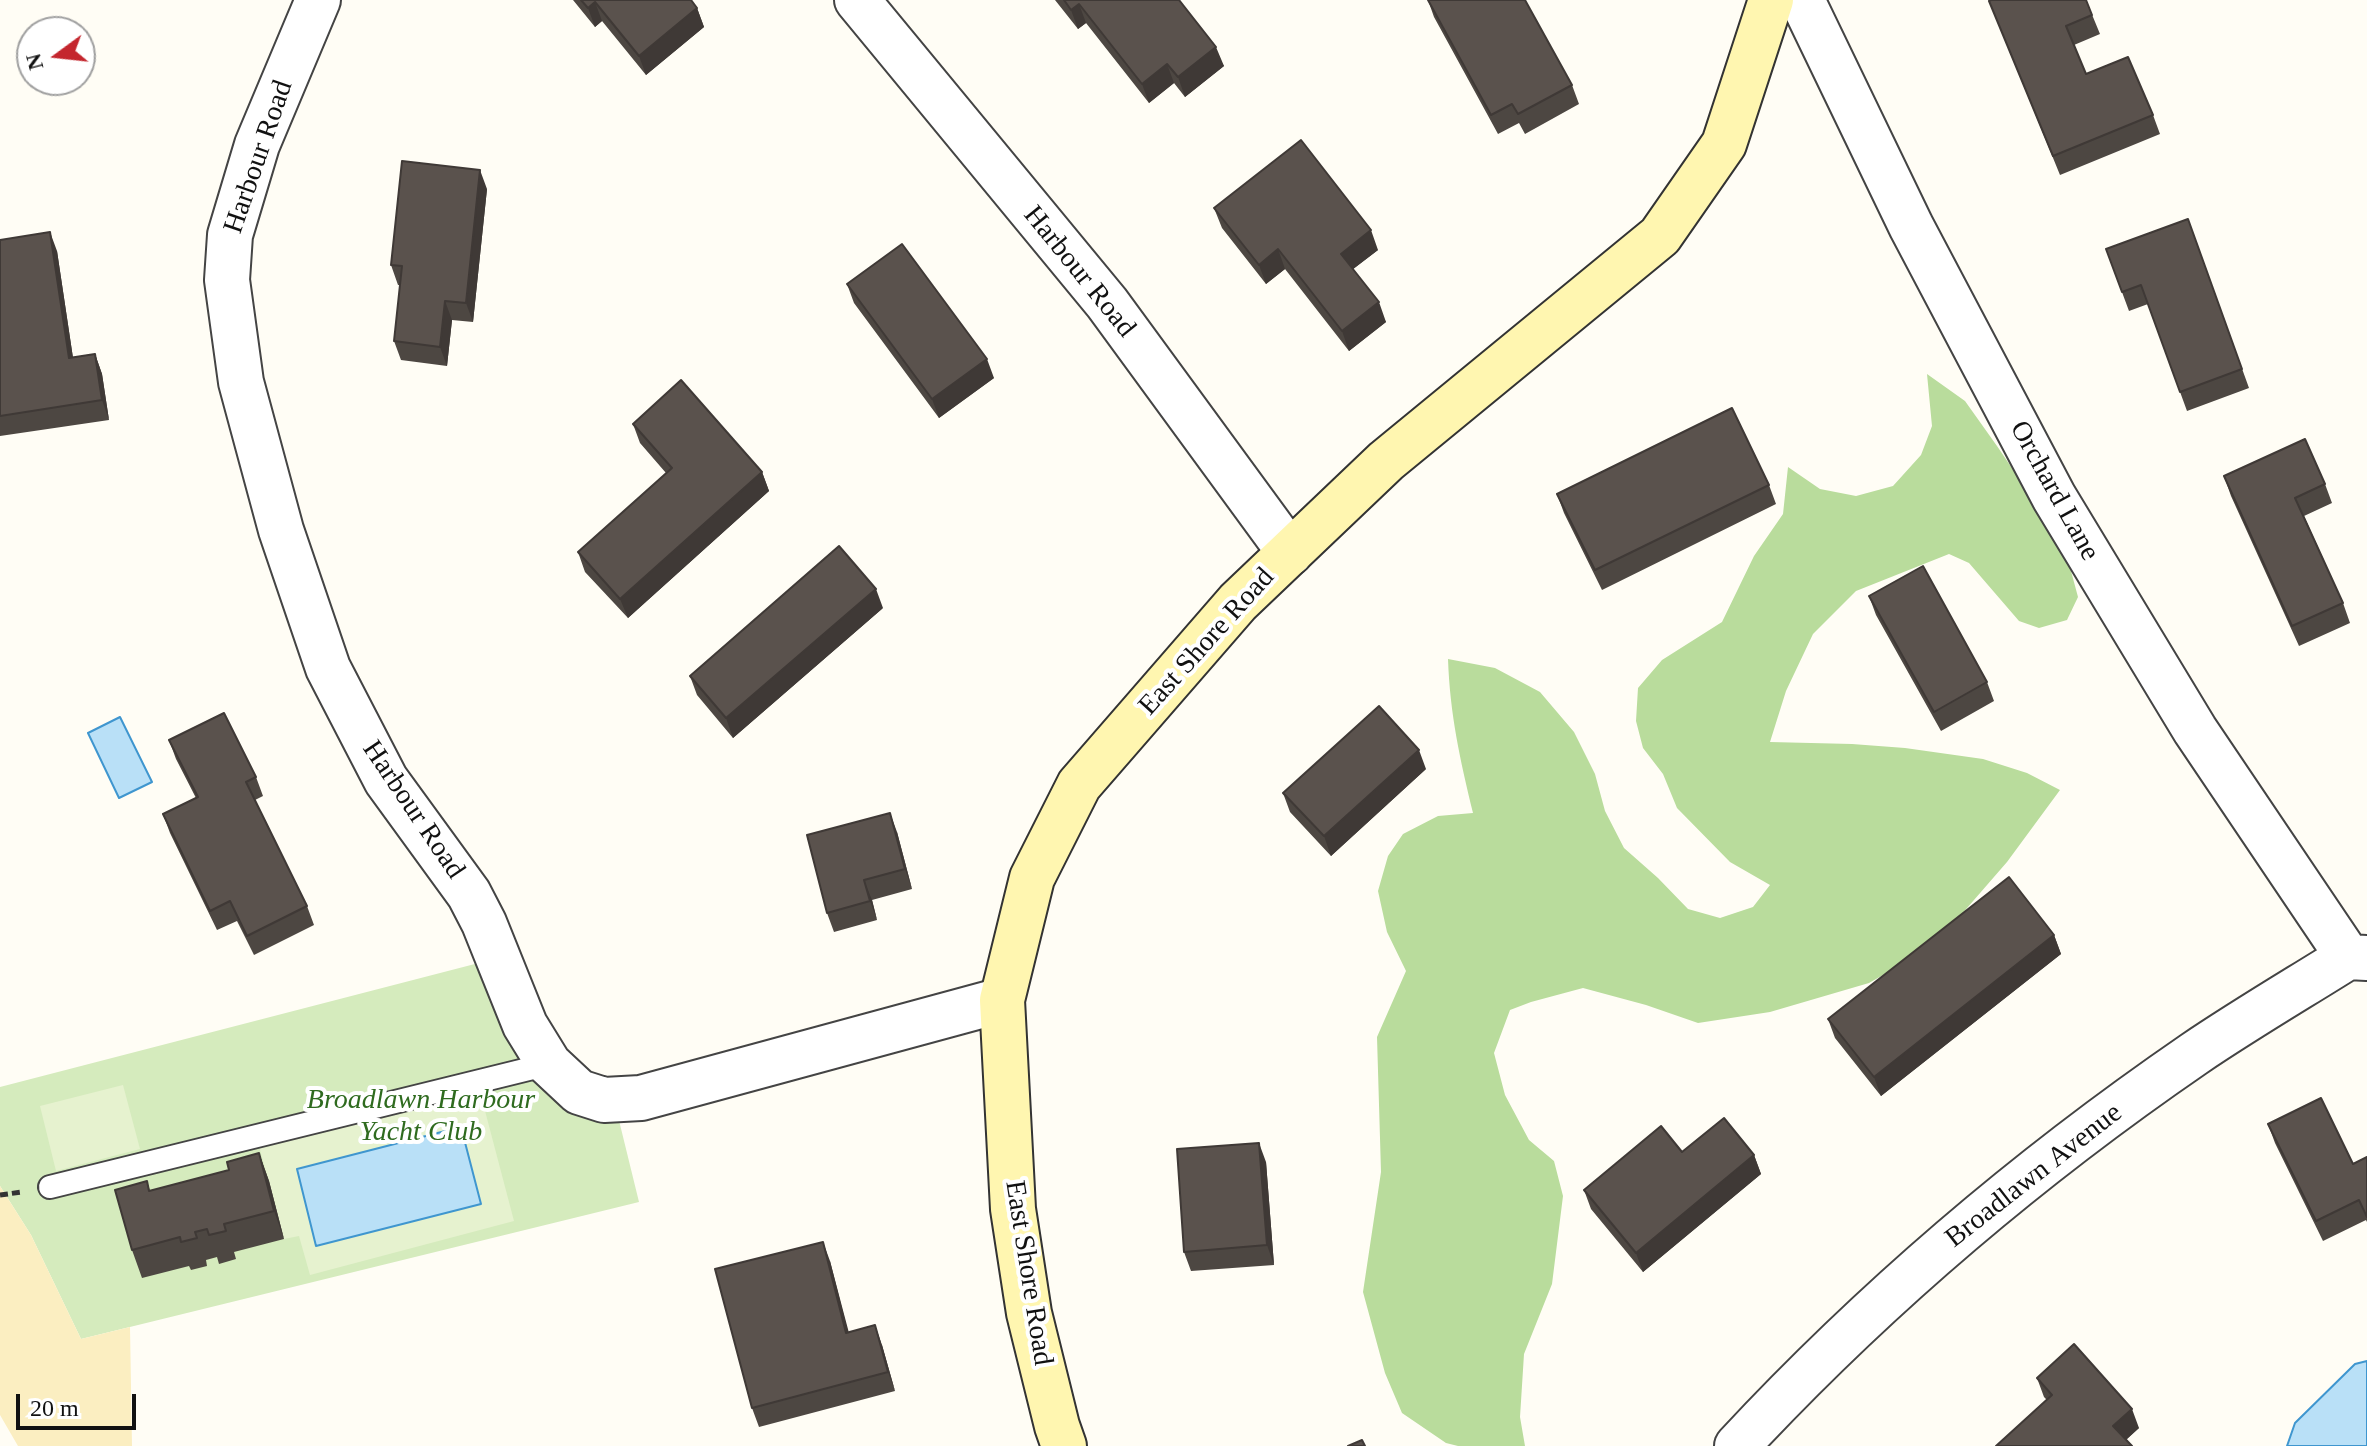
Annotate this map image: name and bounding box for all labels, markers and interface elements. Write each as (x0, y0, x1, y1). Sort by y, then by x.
north arrow (16, 16, 96, 96)
text: N (20, 51, 48, 73)
street label: Harbour Road (217, 76, 301, 238)
street label: Harbour Road (1016, 199, 1142, 345)
street label: Orchard Lane (2002, 415, 2106, 567)
street label: East Shore Road (1132, 561, 1282, 723)
street label: Harbour Road (355, 735, 471, 885)
park label: Broadlawn Harbour Yacht Club (307, 1084, 535, 1150)
street label: Broadlawn Avenue (1939, 1097, 2129, 1255)
street label: East Shore Road (997, 1178, 1059, 1368)
scale bar (20, 1378, 140, 1428)
text: 20 m (30, 1395, 79, 1421)

